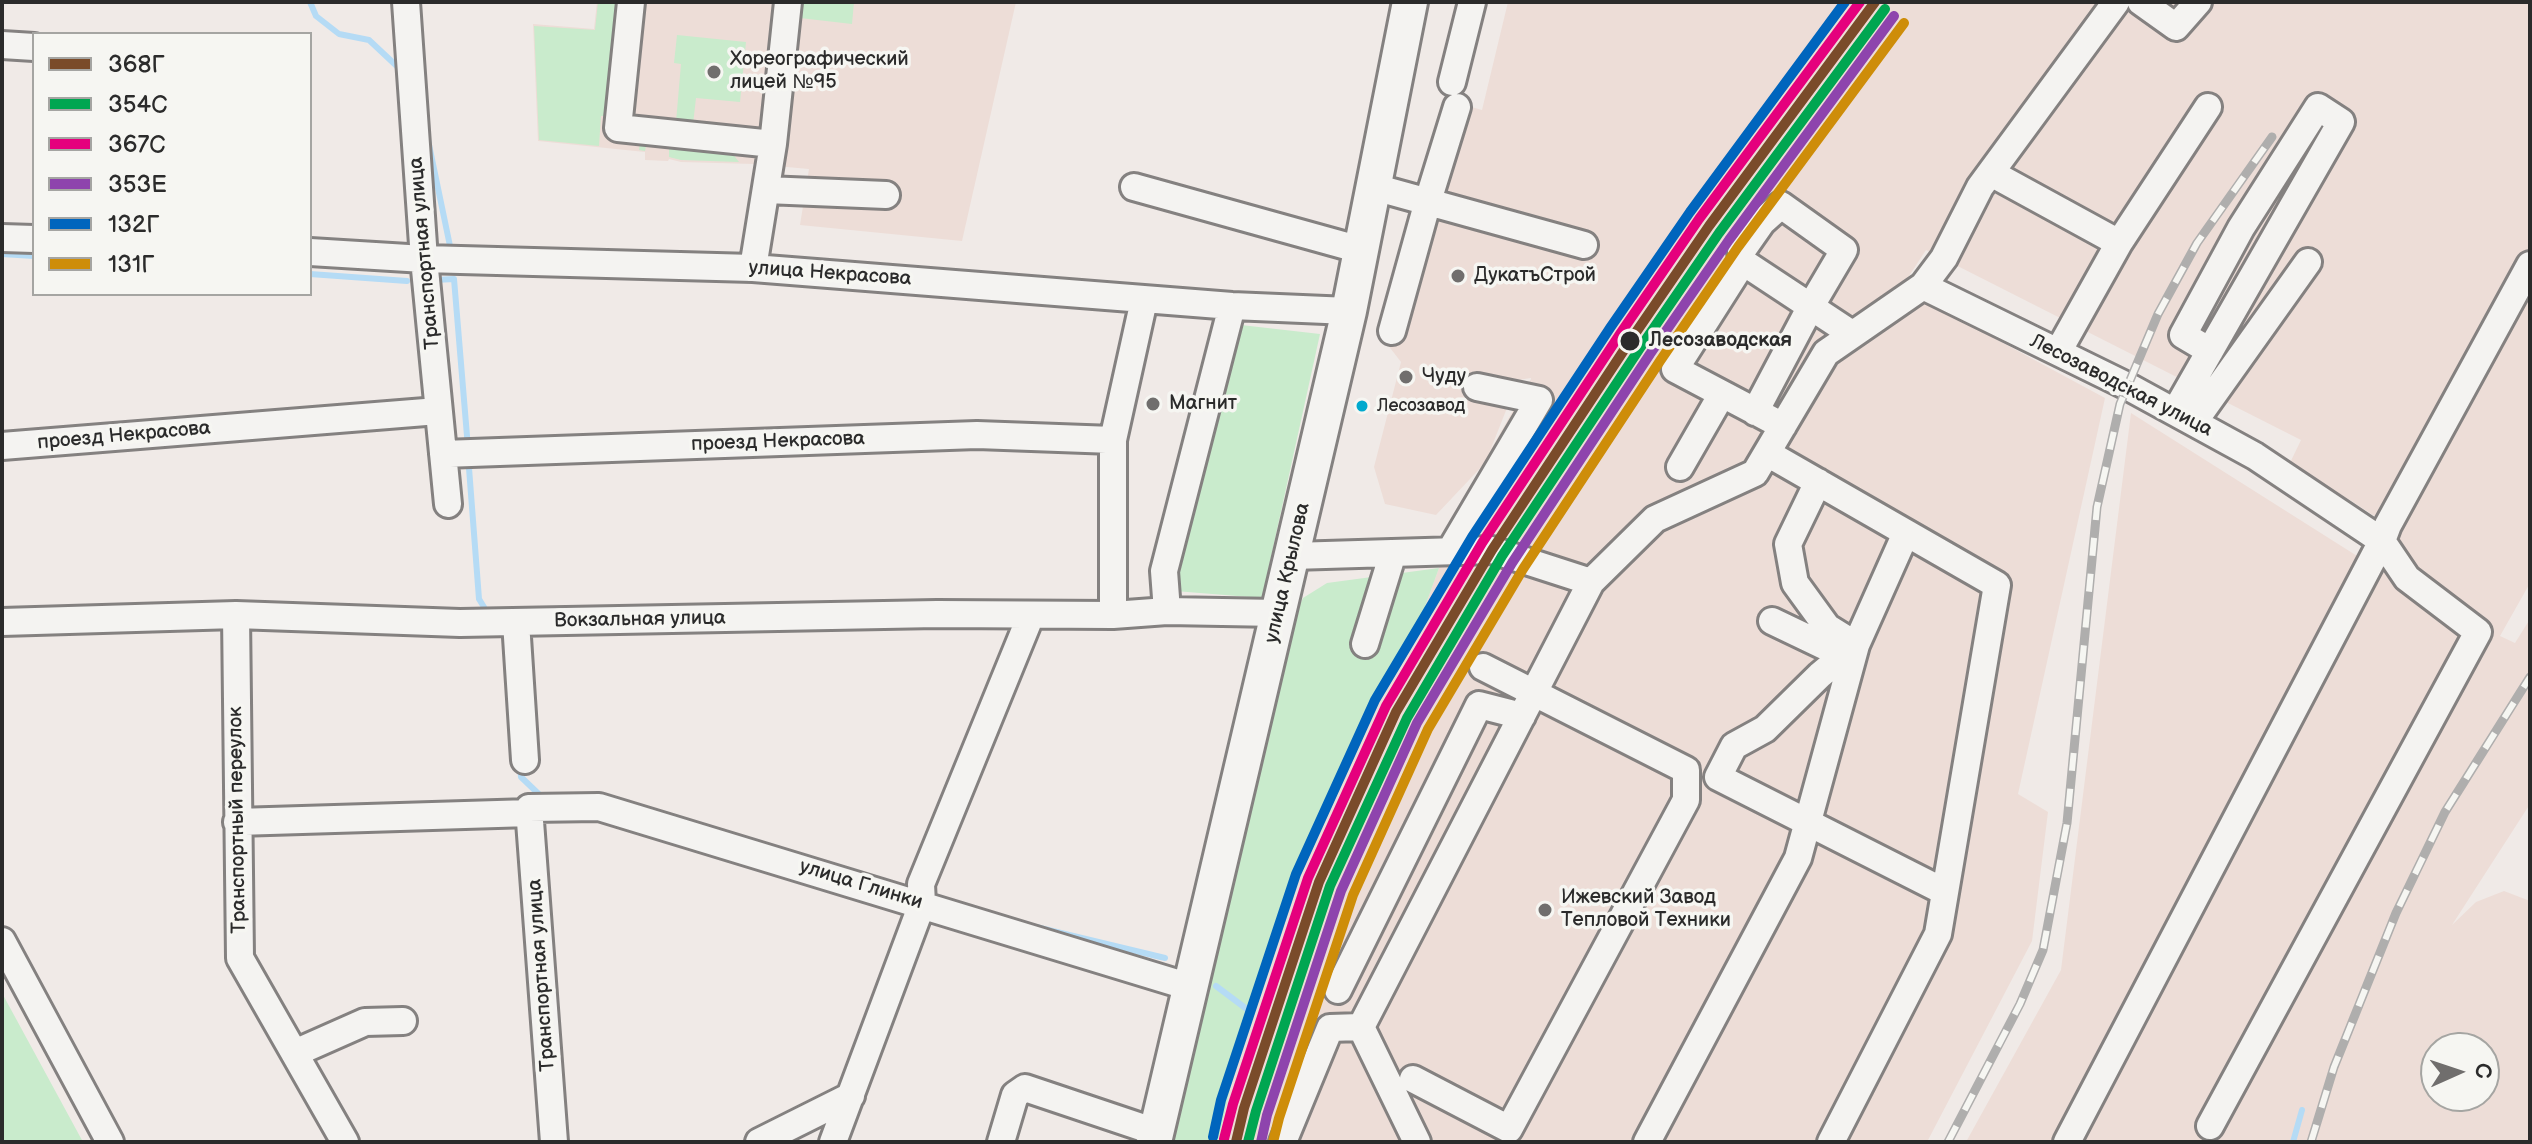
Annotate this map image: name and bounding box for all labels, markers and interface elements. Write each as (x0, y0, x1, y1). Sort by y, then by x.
legend (32, 32, 312, 296)
place label: Хореографический лицей №95 (730, 48, 909, 95)
text: 368Г (108, 50, 165, 79)
marker: Хореографический лицей №95 (705, 63, 723, 81)
text: 354С (108, 90, 167, 119)
text: 367С (108, 130, 165, 159)
street label: Транспортная улица (405, 156, 445, 350)
text: 353Е (108, 170, 167, 199)
text: 132Г (108, 210, 159, 239)
text: 131Г (108, 250, 155, 279)
street label: улица Некрасова (748, 256, 912, 292)
place label: ДукатъСтрой (1474, 264, 1596, 288)
marker: ДукатъСтрой (1449, 267, 1467, 285)
marker: Лесозаводская (1618, 329, 1642, 353)
place label: Лесозаводская (1649, 329, 1792, 353)
street label: Лесозаводская улица (2026, 330, 2216, 442)
place label: Чуду (1422, 365, 1466, 389)
marker: Чуду (1397, 368, 1415, 386)
place label: Магнит (1169, 392, 1237, 416)
marker: Магнит (1144, 395, 1162, 413)
place label: Лесозавод (1377, 395, 1465, 417)
marker: Лесозавод (1354, 398, 1370, 414)
street label: проезд Некрасова (36, 416, 212, 456)
street label: проезд Некрасова (691, 427, 865, 457)
street label: улица Крылова (1260, 500, 1316, 646)
street label: Вокзальная улица (554, 607, 726, 633)
street label: Транспортный переулок (224, 706, 252, 934)
street label: улица Глинки (797, 855, 925, 915)
street label: Транспортная улица (523, 878, 561, 1072)
place label: Ижевский Завод Тепловой Техники (1561, 886, 1731, 933)
marker: Ижевский Завод Тепловой Техники (1536, 901, 1554, 919)
north arrow (2420, 1032, 2500, 1112)
text: С (2469, 1062, 2496, 1079)

